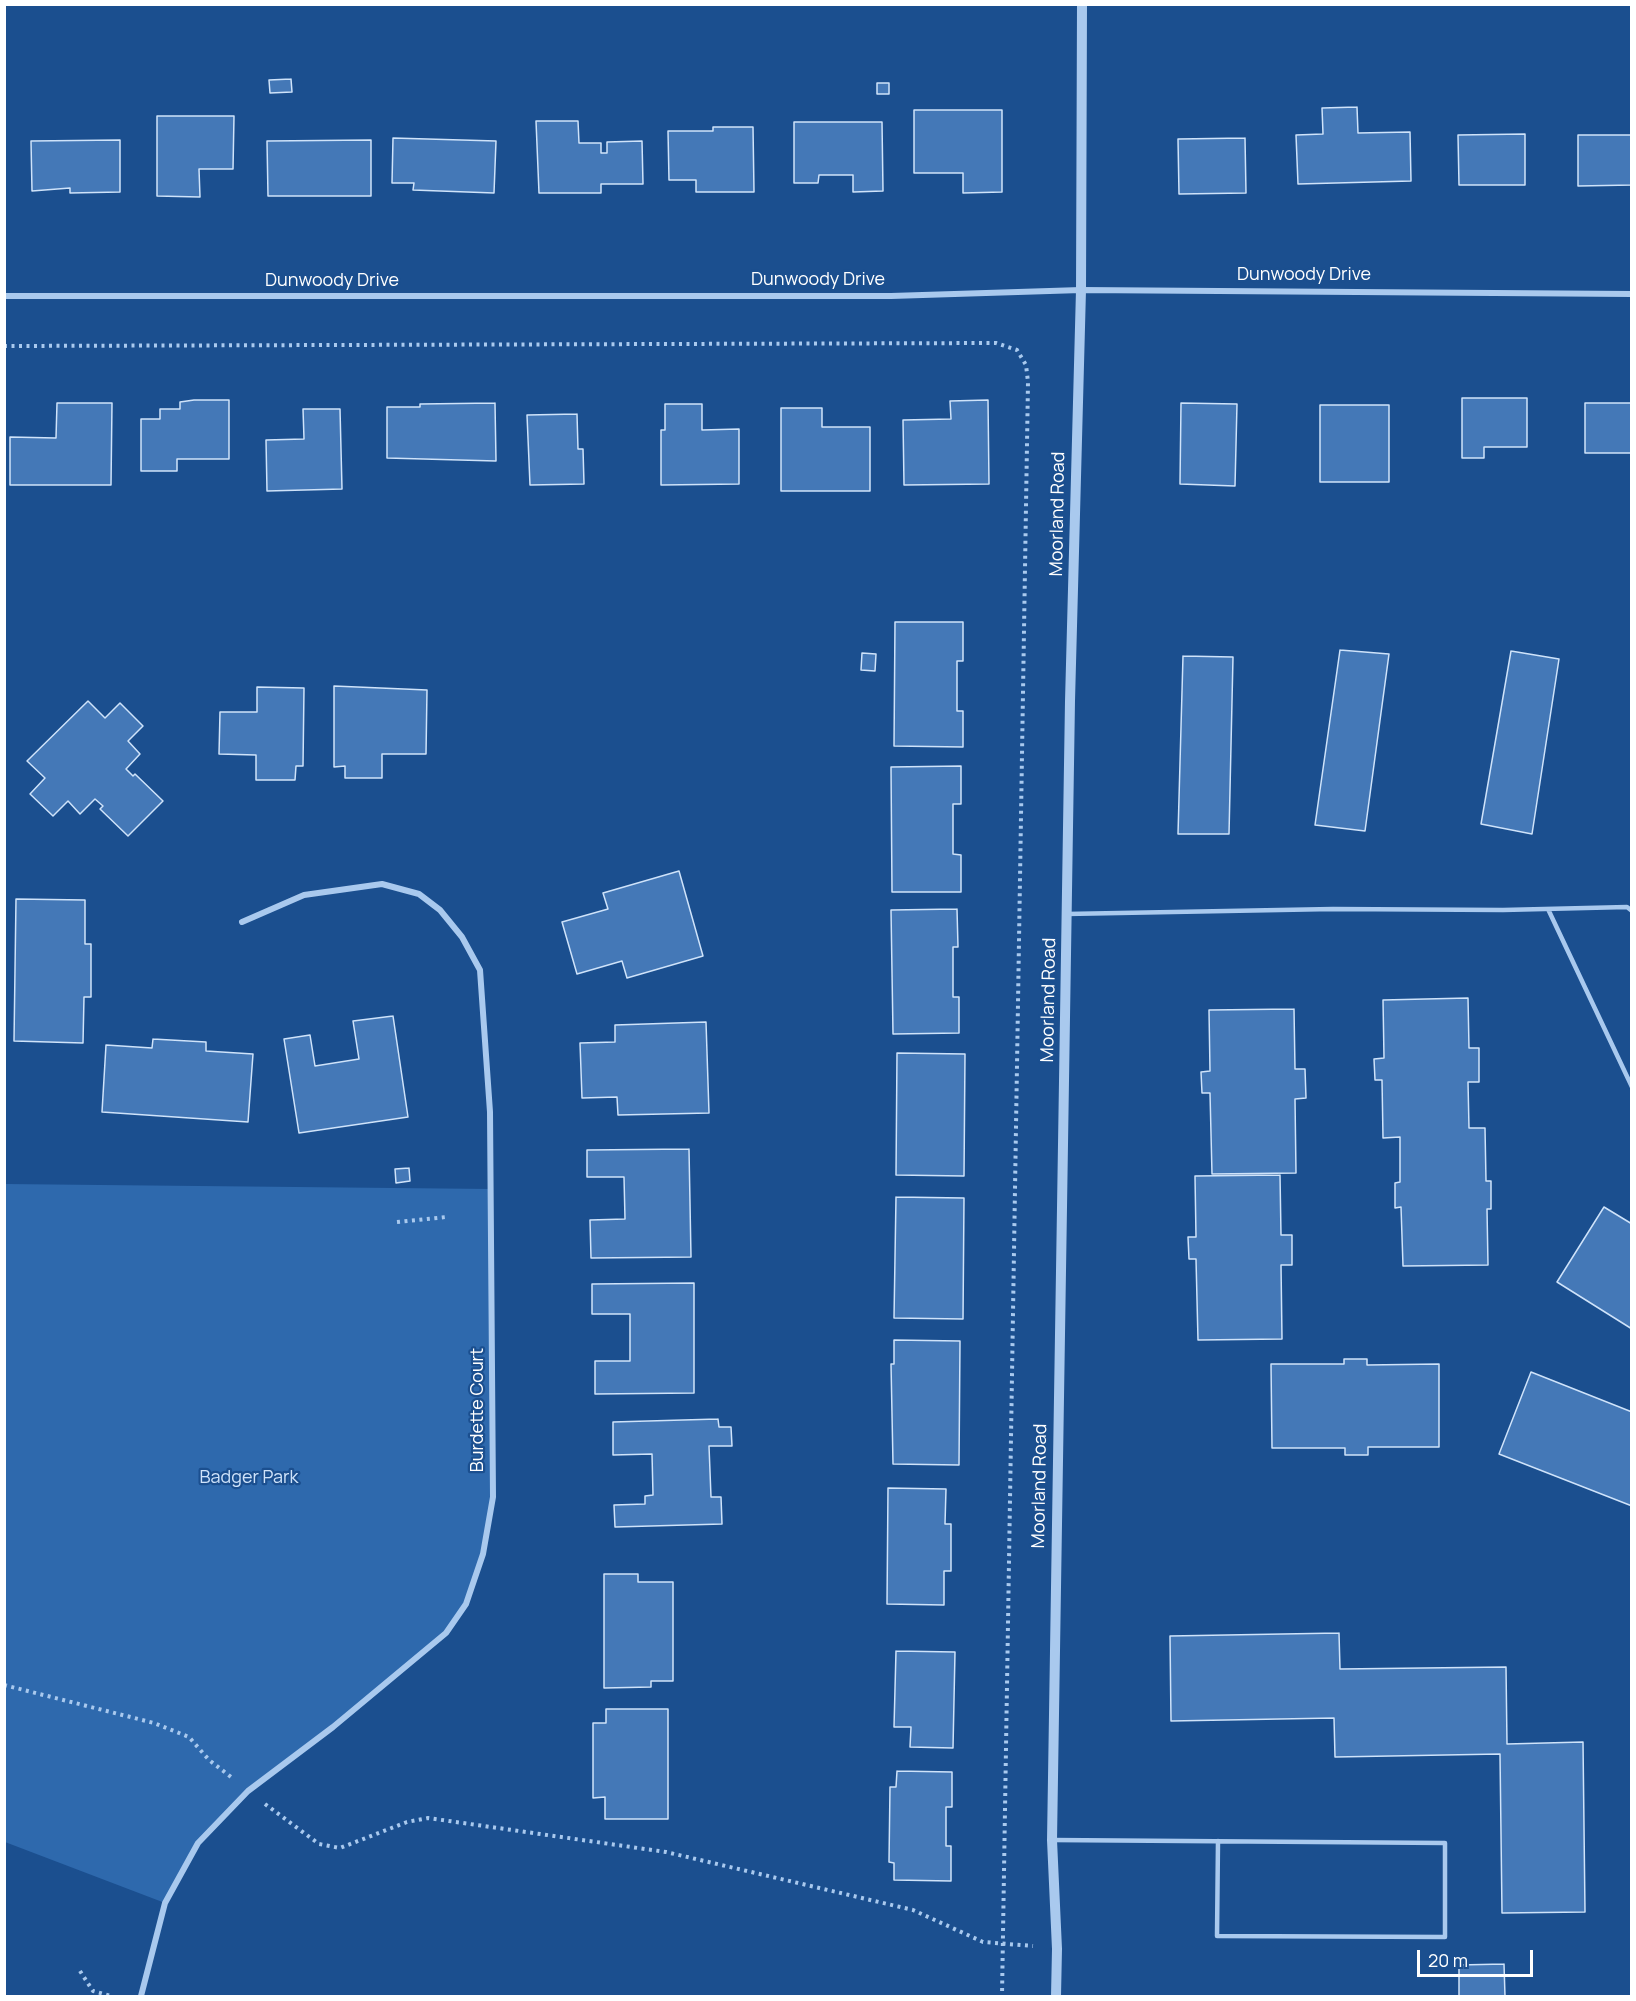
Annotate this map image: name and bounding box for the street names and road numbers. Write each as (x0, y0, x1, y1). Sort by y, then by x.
street label: Dunwoody Drive (1237, 264, 1371, 286)
street label: Dunwoody Drive (751, 269, 885, 291)
street label: Dunwoody Drive (265, 270, 399, 292)
street label: Moorland Road (1046, 451, 1070, 577)
street label: Moorland Road (1037, 937, 1061, 1063)
street label: Burdette Court (467, 1348, 489, 1472)
street label: Moorland Road (1028, 1423, 1052, 1549)

